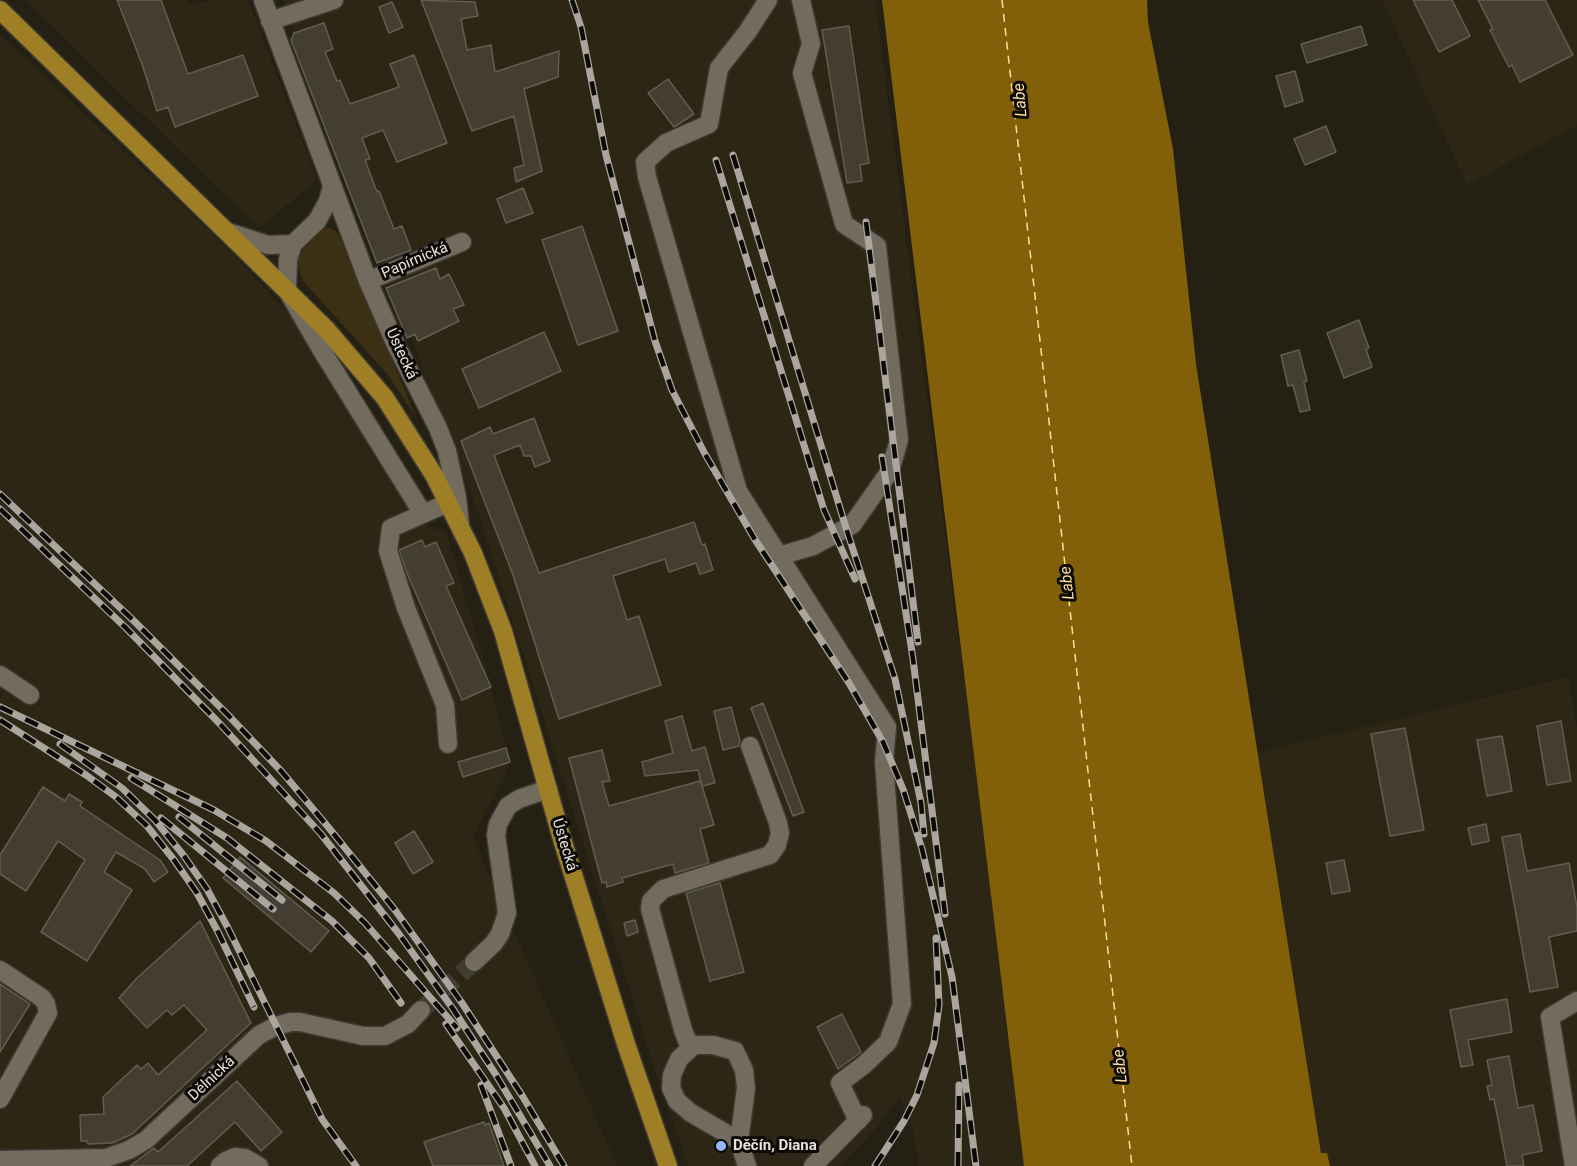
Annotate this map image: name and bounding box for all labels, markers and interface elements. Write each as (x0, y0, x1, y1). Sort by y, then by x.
water label: Labe (1010, 82, 1032, 118)
street label: Papírnická (379, 239, 451, 283)
street label: Ústecká (381, 326, 421, 382)
water label: Labe (1057, 565, 1079, 601)
street label: Ústecká (548, 817, 580, 873)
water label: Labe (1110, 1048, 1132, 1084)
street label: Dělnická (185, 1053, 239, 1105)
place label: Děčín, Diana (733, 1137, 817, 1155)
marker: Děčín, Diana (714, 1139, 728, 1153)

